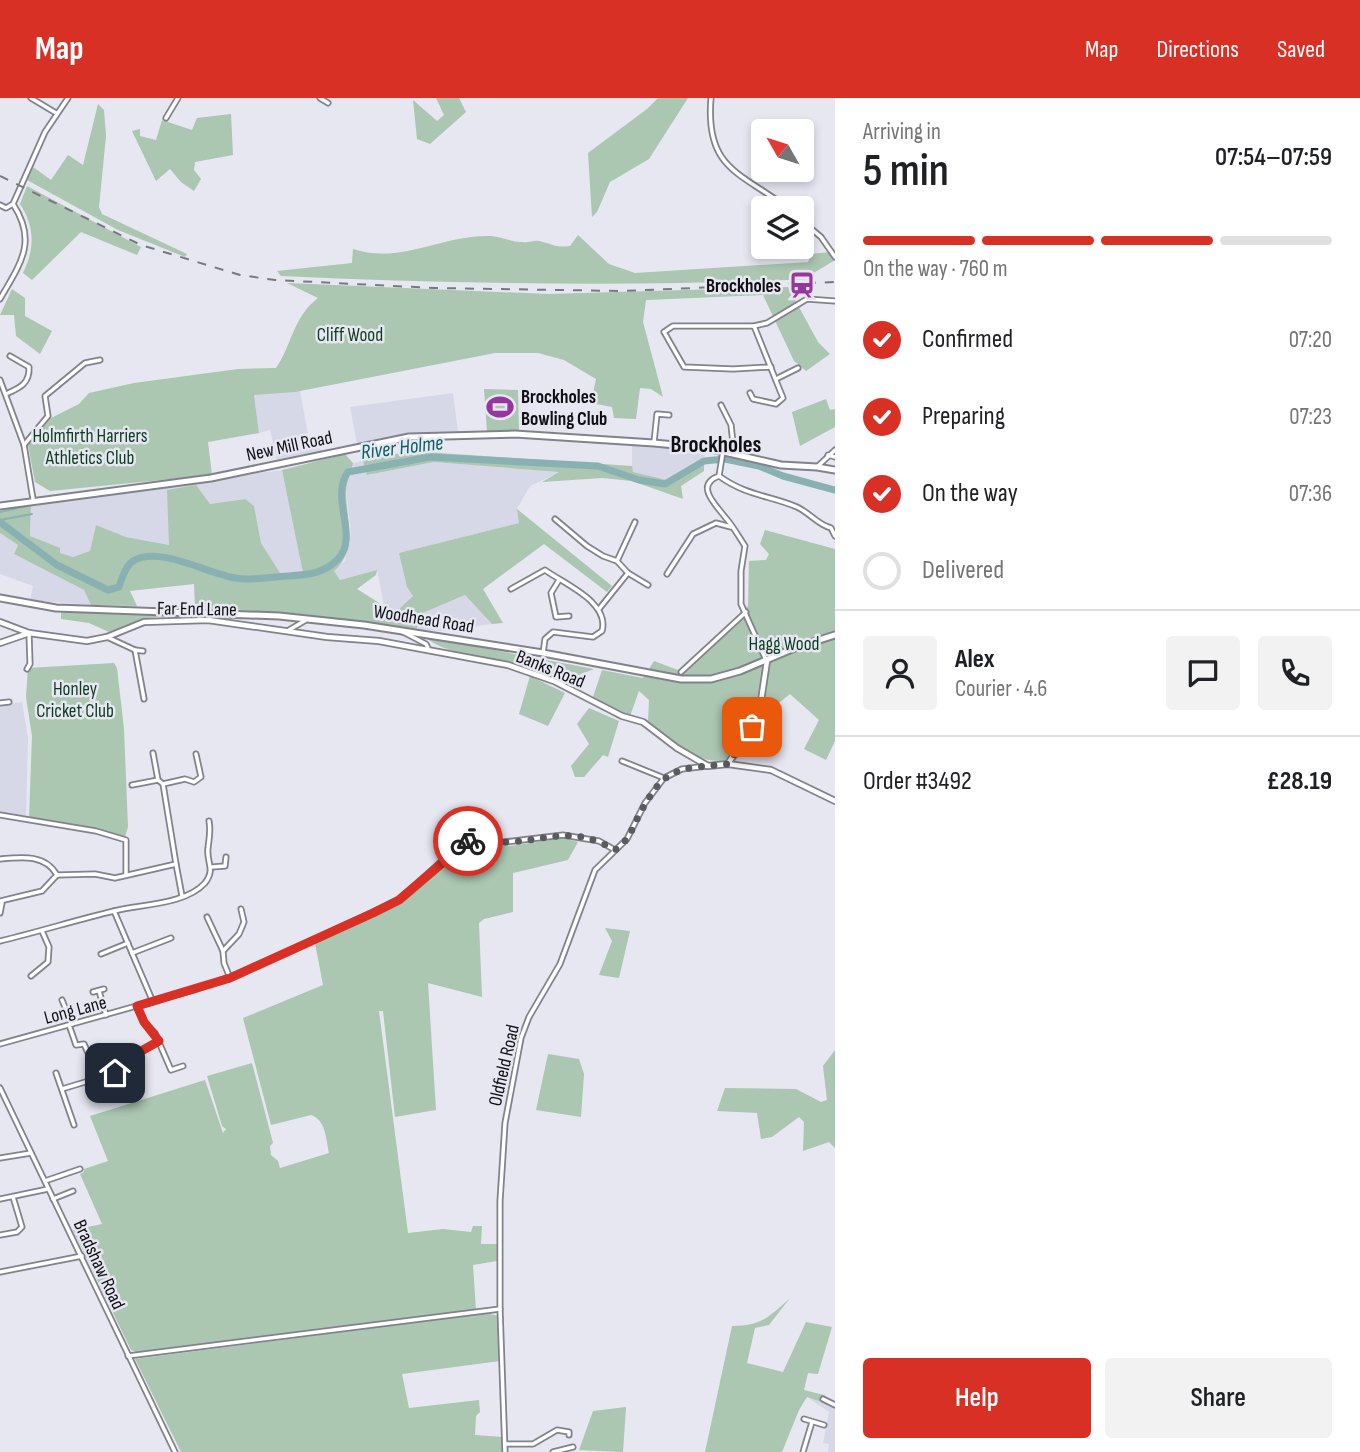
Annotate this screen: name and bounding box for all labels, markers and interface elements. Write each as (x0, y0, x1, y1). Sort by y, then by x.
text: Map (35, 29, 84, 69)
text: Map (1085, 35, 1118, 64)
text: Directions (1156, 35, 1239, 64)
text: Saved (1277, 35, 1325, 64)
text: Arriving in (863, 118, 941, 146)
north arrow (751, 119, 814, 182)
map controls (751, 119, 814, 259)
text: 07:54–07:59 (1215, 142, 1332, 173)
text: 5 min (863, 144, 949, 199)
button: layers (751, 196, 814, 259)
text: On the way · 760 m (863, 255, 1007, 283)
station icon: Brockholes (787, 270, 817, 300)
place label: Brockholes (706, 275, 781, 298)
icon: check (863, 321, 901, 359)
park label: Cliff Wood (317, 324, 383, 347)
text: Confirmed (922, 324, 1013, 355)
text: 07:20 (1289, 326, 1332, 354)
place label: Brockholes Bowling Club (521, 386, 607, 431)
sports icon: Brockholes Bowling Club (485, 392, 515, 422)
icon: check (863, 398, 901, 436)
text: Preparing (922, 401, 1005, 432)
text: 07:23 (1289, 403, 1332, 431)
park label: Holmfirth Harriers Athletics Club (32, 425, 148, 470)
street label: New Mill Road (244, 426, 335, 467)
water label: River Holme (360, 430, 445, 465)
district label: Brockholes (671, 431, 762, 459)
icon: check (863, 475, 901, 513)
text: On the way (922, 478, 1018, 509)
text: 07:36 (1289, 480, 1332, 508)
text: Delivered (922, 555, 1004, 586)
street label: Far End Lane (157, 597, 237, 622)
street label: Woodhead Road (372, 600, 476, 639)
park label: Hagg Wood (749, 633, 819, 656)
button: person (863, 636, 937, 710)
button: chat (1166, 636, 1240, 710)
button: phone (1258, 636, 1332, 710)
text: Alex (955, 644, 995, 675)
street label: Banks Road (513, 645, 588, 694)
text: Courier · 4.6 (955, 675, 1047, 703)
park label: Honley Cricket Club (36, 678, 114, 723)
pin (722, 697, 782, 757)
icon: bag (733, 708, 771, 746)
text: Order #3492 (863, 766, 972, 797)
text: £28.19 (1266, 766, 1332, 797)
courier (433, 806, 503, 876)
icon: bike (449, 822, 487, 860)
street label: Long Lane (42, 991, 109, 1030)
street label: Oldfield Road (484, 1022, 525, 1108)
pin (85, 1043, 145, 1103)
icon: home (96, 1054, 134, 1092)
street label: Bradshaw Road (68, 1216, 129, 1313)
button: Help (863, 1358, 1091, 1438)
button: Share (1105, 1358, 1332, 1438)

